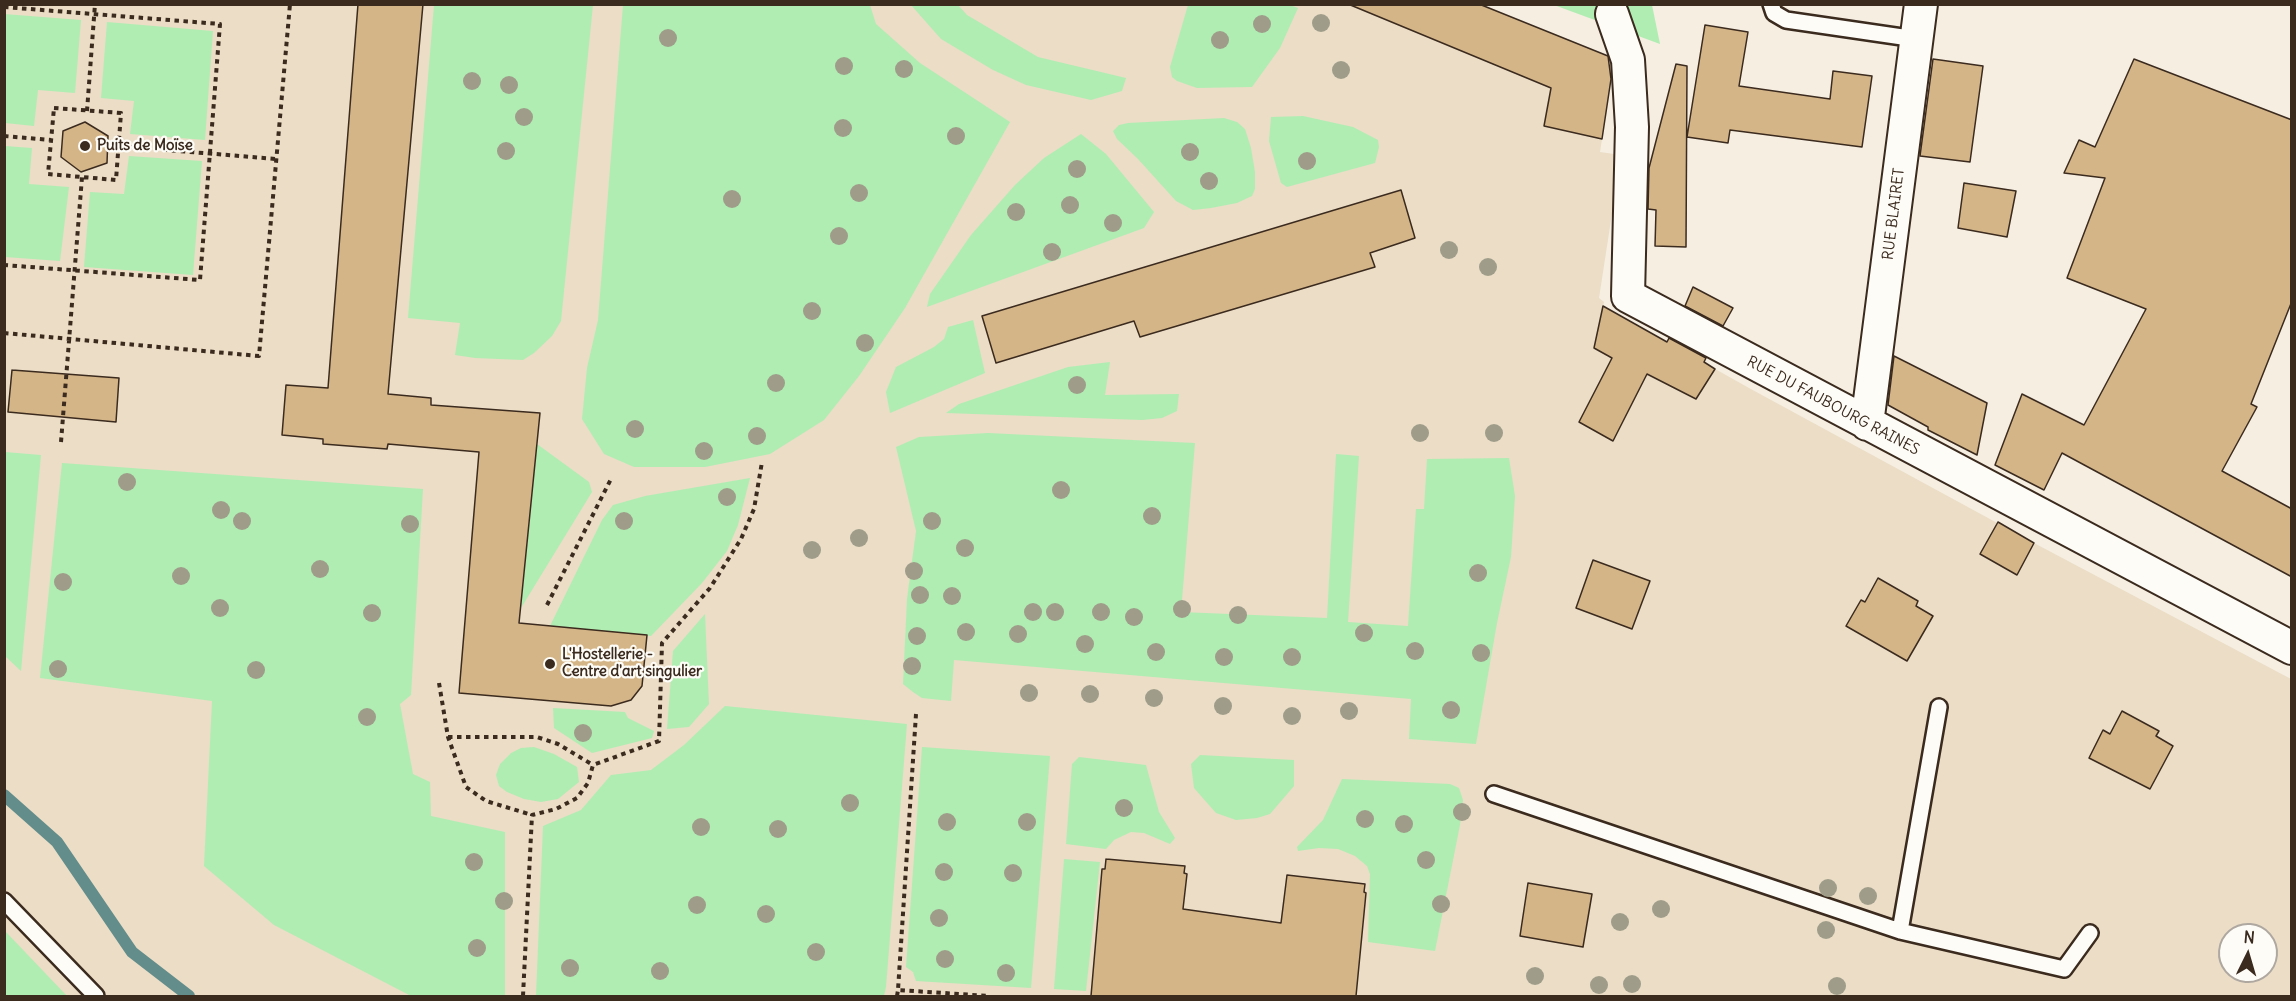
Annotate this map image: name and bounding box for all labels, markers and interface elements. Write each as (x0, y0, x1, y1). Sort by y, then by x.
place label: Puits de Moïse (97, 137, 193, 155)
marker: Puits de Moïse (78, 139, 92, 153)
street label: RUE BLAIRET (1879, 167, 1909, 261)
street label: RUE DU FAUBOURG RAINES (1744, 353, 1922, 459)
place label: L'Hostellerie - Centre d'art singulier (562, 646, 702, 681)
marker: L'Hostellerie - Centre d'art singulier (543, 657, 557, 671)
north arrow (2218, 923, 2278, 983)
text: N (2243, 927, 2256, 948)

